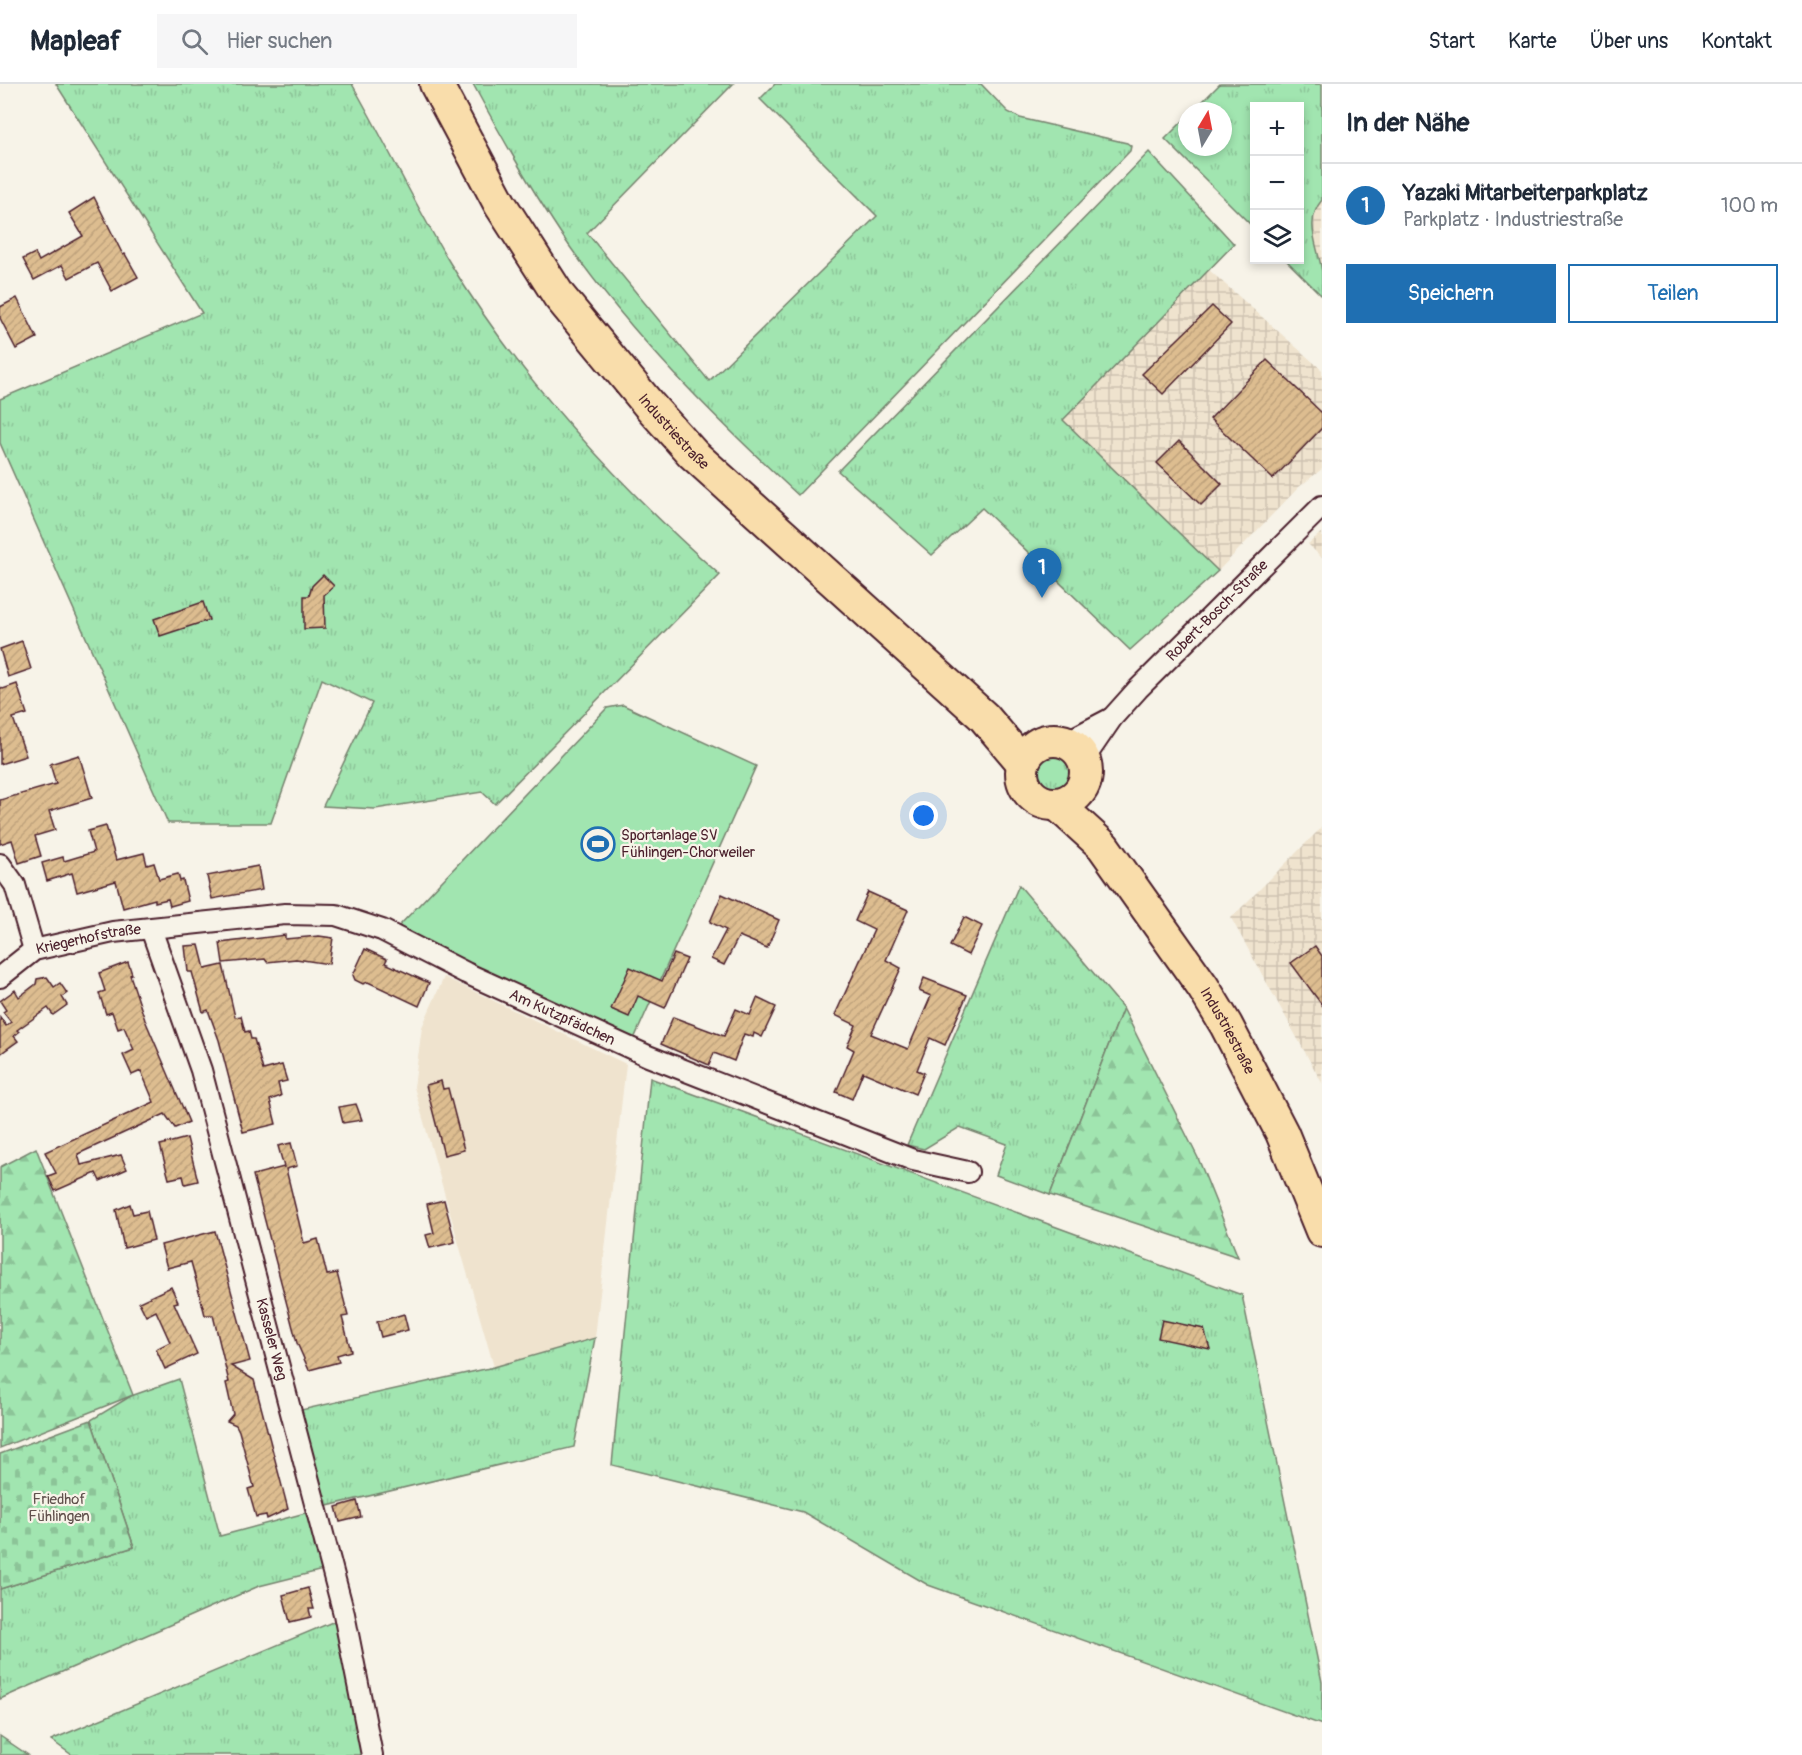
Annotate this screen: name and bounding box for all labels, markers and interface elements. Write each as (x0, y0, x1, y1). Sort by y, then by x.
search box (157, 14, 577, 68)
text: Mapleaf (30, 24, 121, 59)
icon: search (178, 25, 211, 58)
text: Hier suchen (226, 27, 332, 55)
text: Start (1429, 28, 1475, 55)
text: Karte (1508, 28, 1557, 55)
text: Über uns (1590, 28, 1668, 55)
text: Kontakt (1701, 28, 1772, 55)
north arrow (1178, 102, 1232, 156)
map controls (1250, 102, 1304, 264)
button: + (1250, 102, 1304, 156)
text: In der Nähe (1346, 107, 1469, 139)
button: − (1250, 156, 1304, 210)
text: Yazaki Mitarbeiterparkplatz (1403, 179, 1648, 207)
text: 1 (1362, 193, 1369, 218)
text: 100 m (1721, 193, 1778, 218)
text: Parkplatz · Industriestraße (1403, 207, 1623, 232)
button: layers (1250, 210, 1304, 264)
button: Speichern (1346, 264, 1556, 323)
button: Teilen (1568, 264, 1778, 323)
street label: Industriestraße (634, 390, 714, 474)
pin: 1 (1022, 548, 1062, 598)
street label: Robert-Bosch-Straße (1162, 555, 1272, 665)
your location (909, 801, 938, 830)
sports icon: Sportanlage SV Fühlingen-Chorweiler (580, 826, 616, 862)
place label: Sportanlage SV Fühlingen-Chorweiler (621, 826, 756, 862)
street label: Kriegerhofstraße (34, 920, 142, 959)
street label: Industriestraße (1196, 984, 1260, 1078)
street label: Am Kutzpfädchen (506, 985, 618, 1049)
street label: Kasseler Weg (252, 1296, 292, 1382)
park label: Friedhof Fühlingen (28, 1490, 90, 1526)

